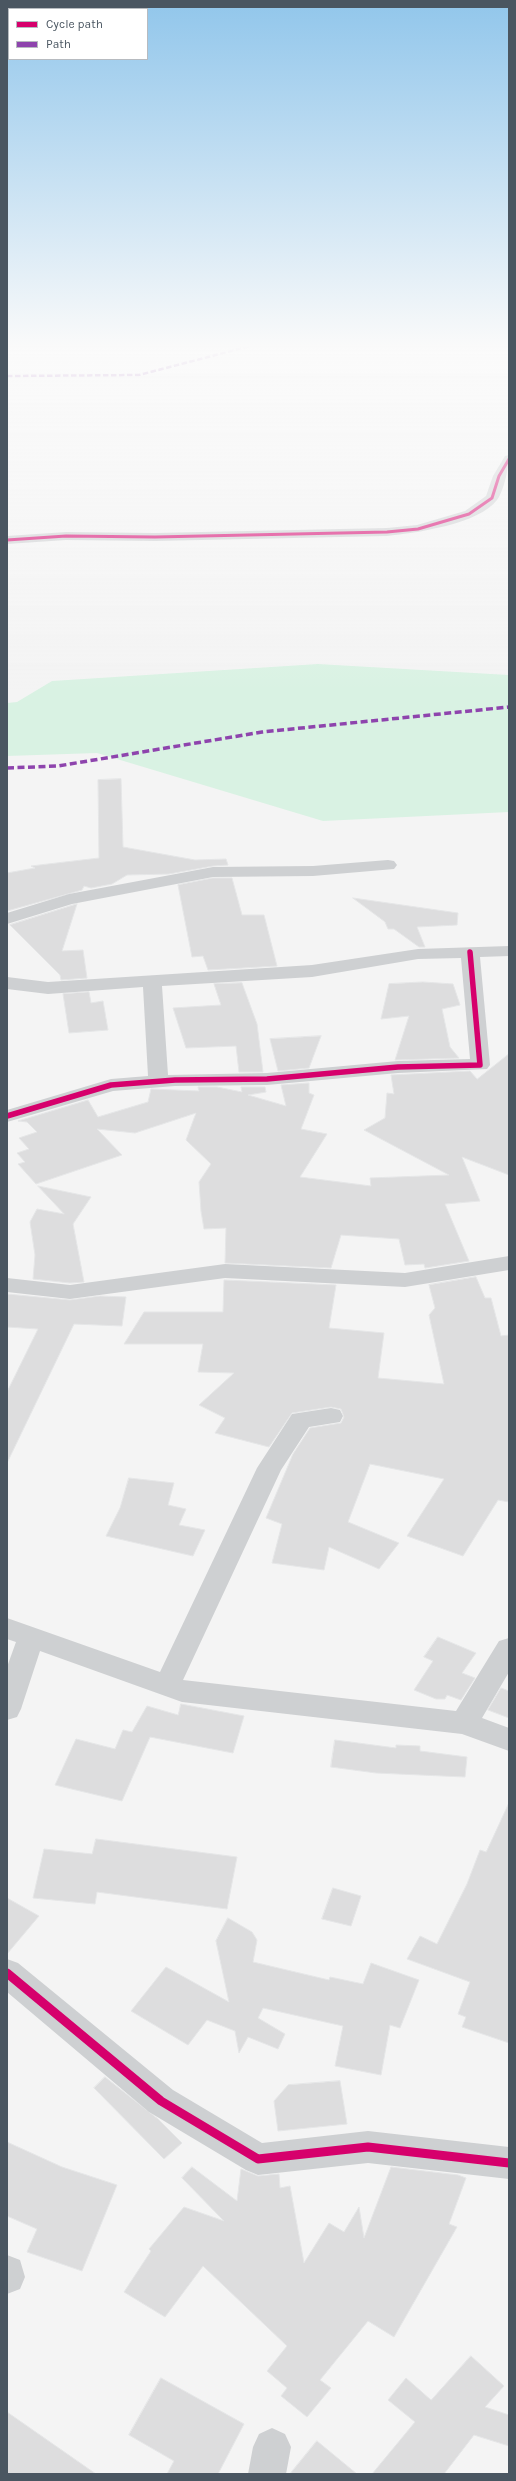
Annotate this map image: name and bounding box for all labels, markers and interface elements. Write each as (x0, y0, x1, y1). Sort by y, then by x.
legend (8, 8, 148, 60)
text: Cycle path (46, 17, 103, 31)
text: Path (46, 37, 71, 51)

